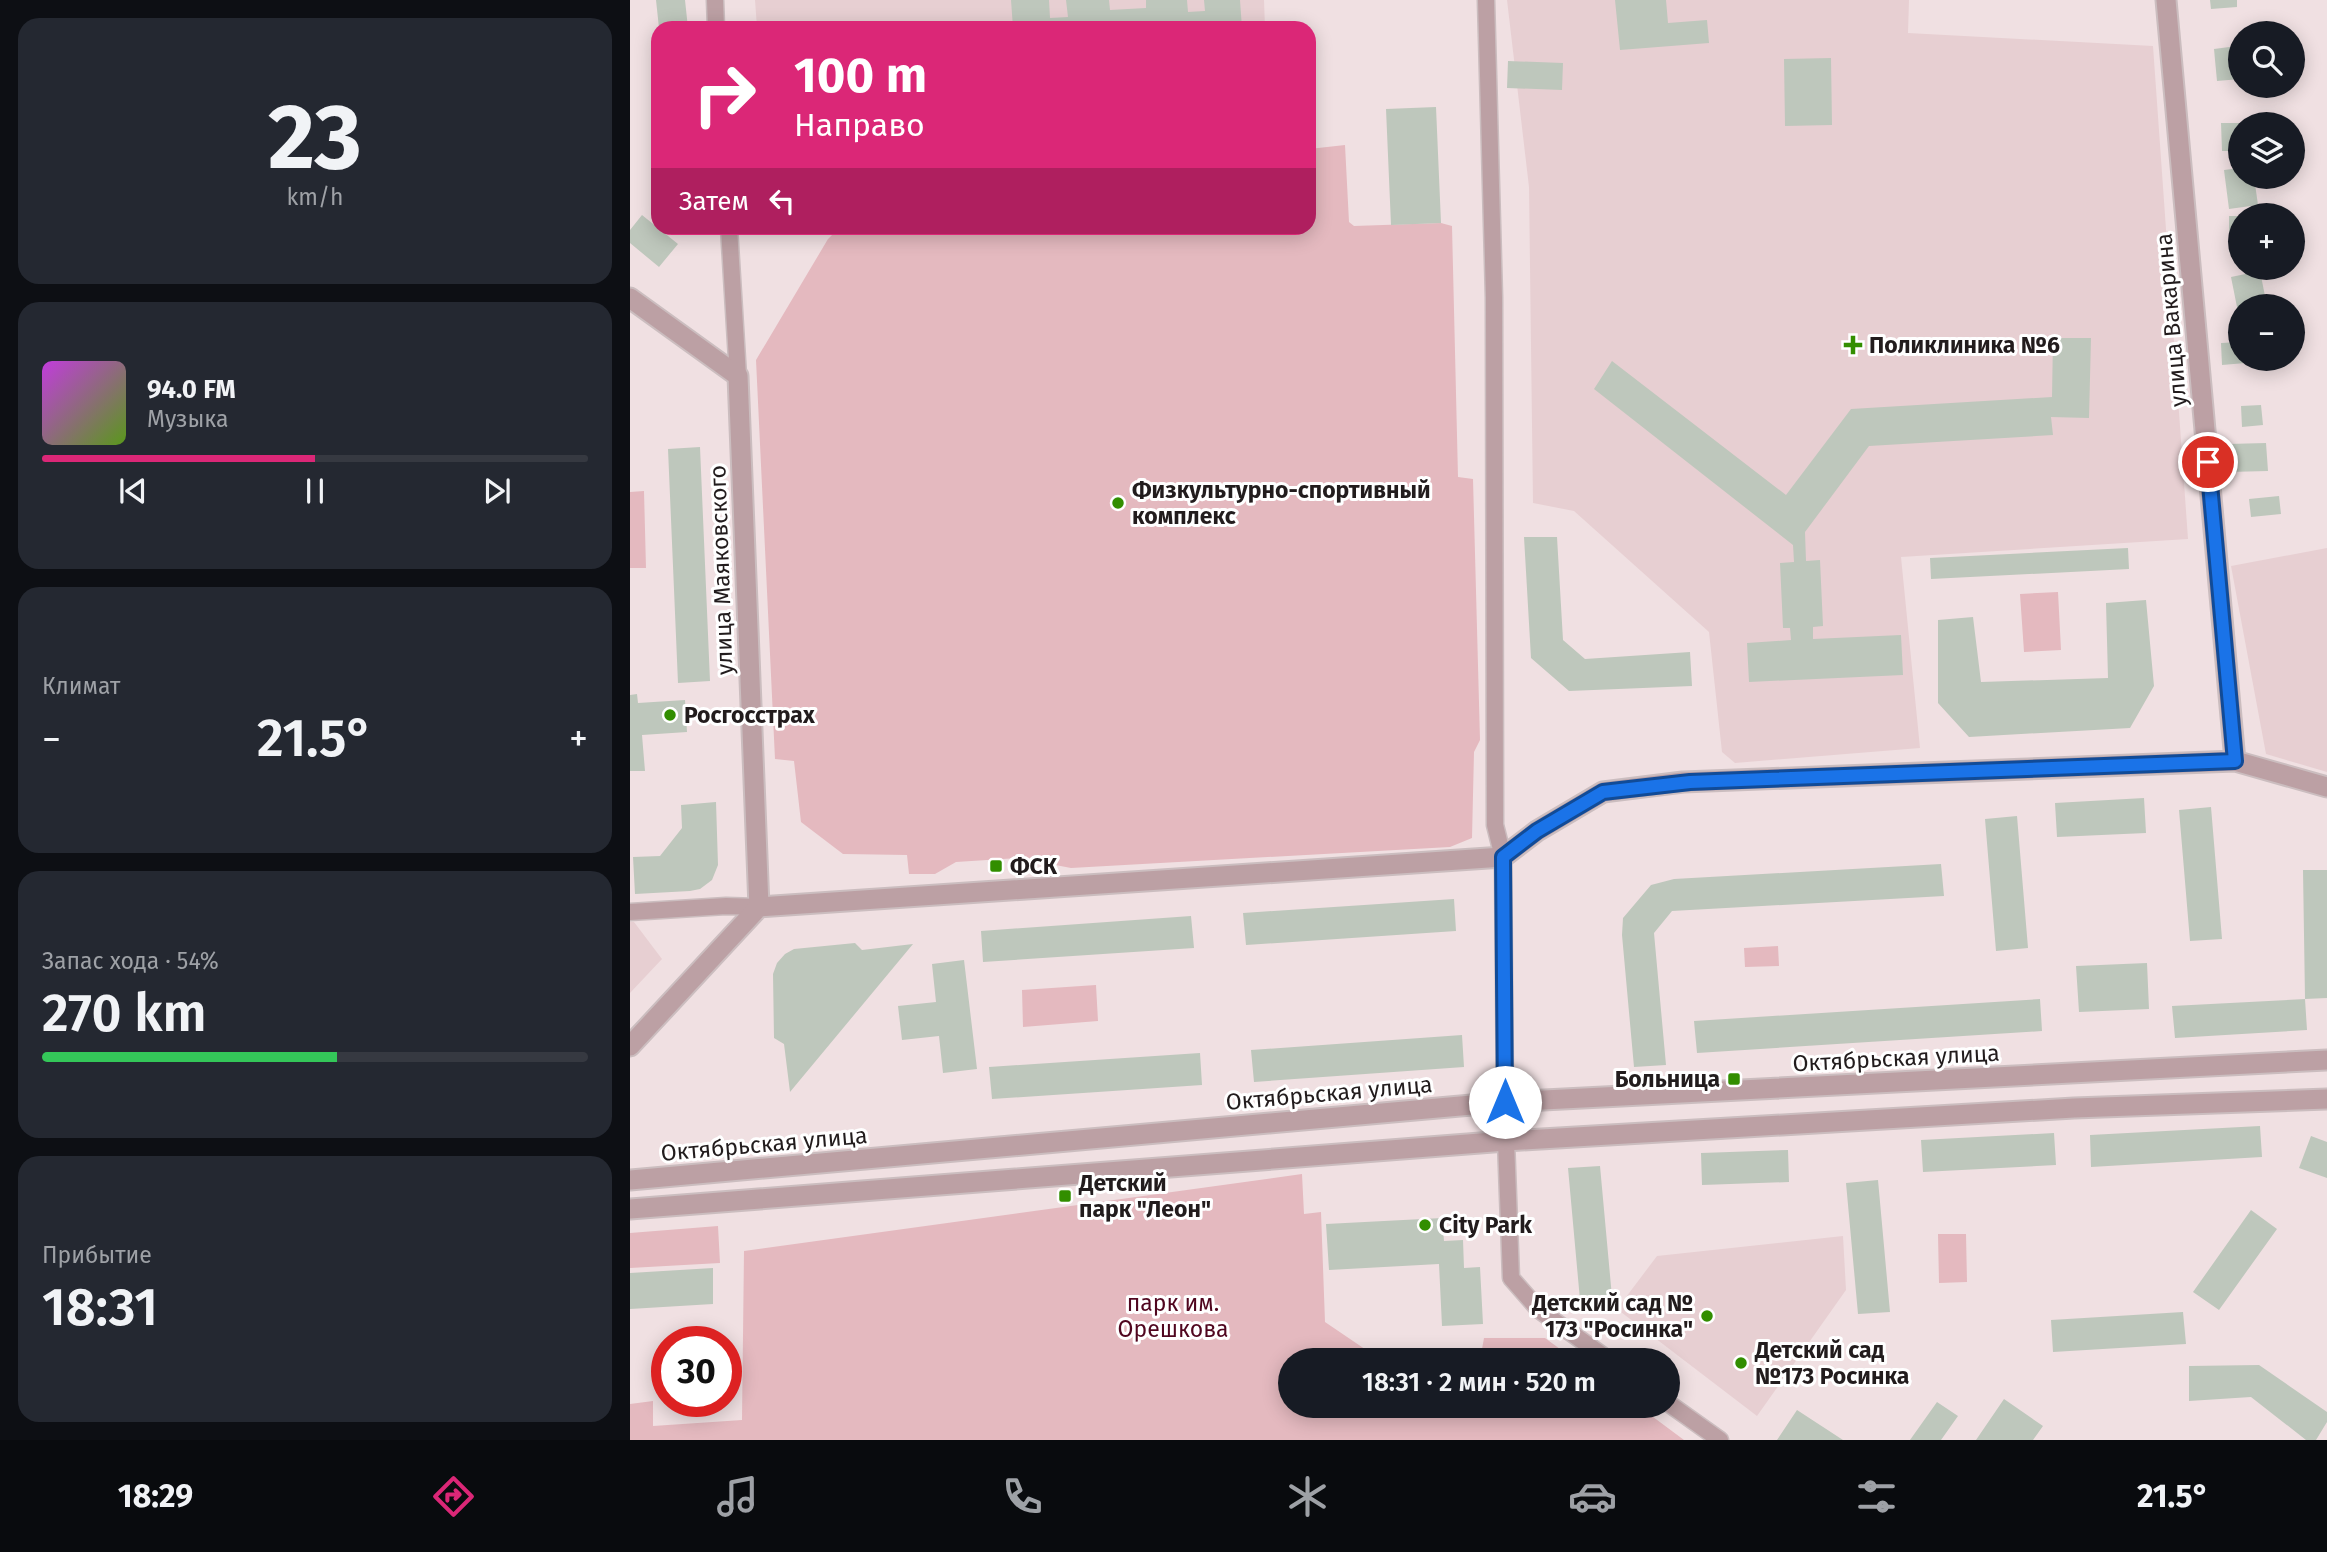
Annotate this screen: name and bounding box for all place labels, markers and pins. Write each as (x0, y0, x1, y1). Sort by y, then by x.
place label: Поликлиника №6 (1869, 331, 2060, 359)
marker: Поликлиника №6 (1843, 335, 1863, 355)
pin (2178, 432, 2238, 492)
place label: Физкультурно-спортивный комплекс (1132, 476, 1431, 530)
marker: Физкультурно-спортивный комплекс (1110, 495, 1126, 511)
place label: Росгосстрах (684, 701, 815, 729)
marker: Росгосстрах (662, 707, 678, 723)
place label: ФСК (1010, 852, 1058, 880)
marker: ФСК (988, 858, 1004, 874)
place label: Больница (1615, 1065, 1720, 1093)
marker: Больница (1726, 1071, 1742, 1087)
place label: Детский парк "Леон" (1078, 1169, 1211, 1223)
marker: Детский парк "Леон" (1057, 1188, 1073, 1204)
place label: City Park (1439, 1211, 1532, 1239)
marker: City Park (1417, 1217, 1433, 1233)
place label: Детский сад № 173 "Росинка" (1531, 1289, 1693, 1343)
marker: Детский сад № 173 "Росинка" (1699, 1308, 1715, 1324)
place label: Детский сад №173 Росинка (1754, 1336, 1909, 1390)
marker: Детский сад №173 Росинка (1733, 1355, 1749, 1371)

